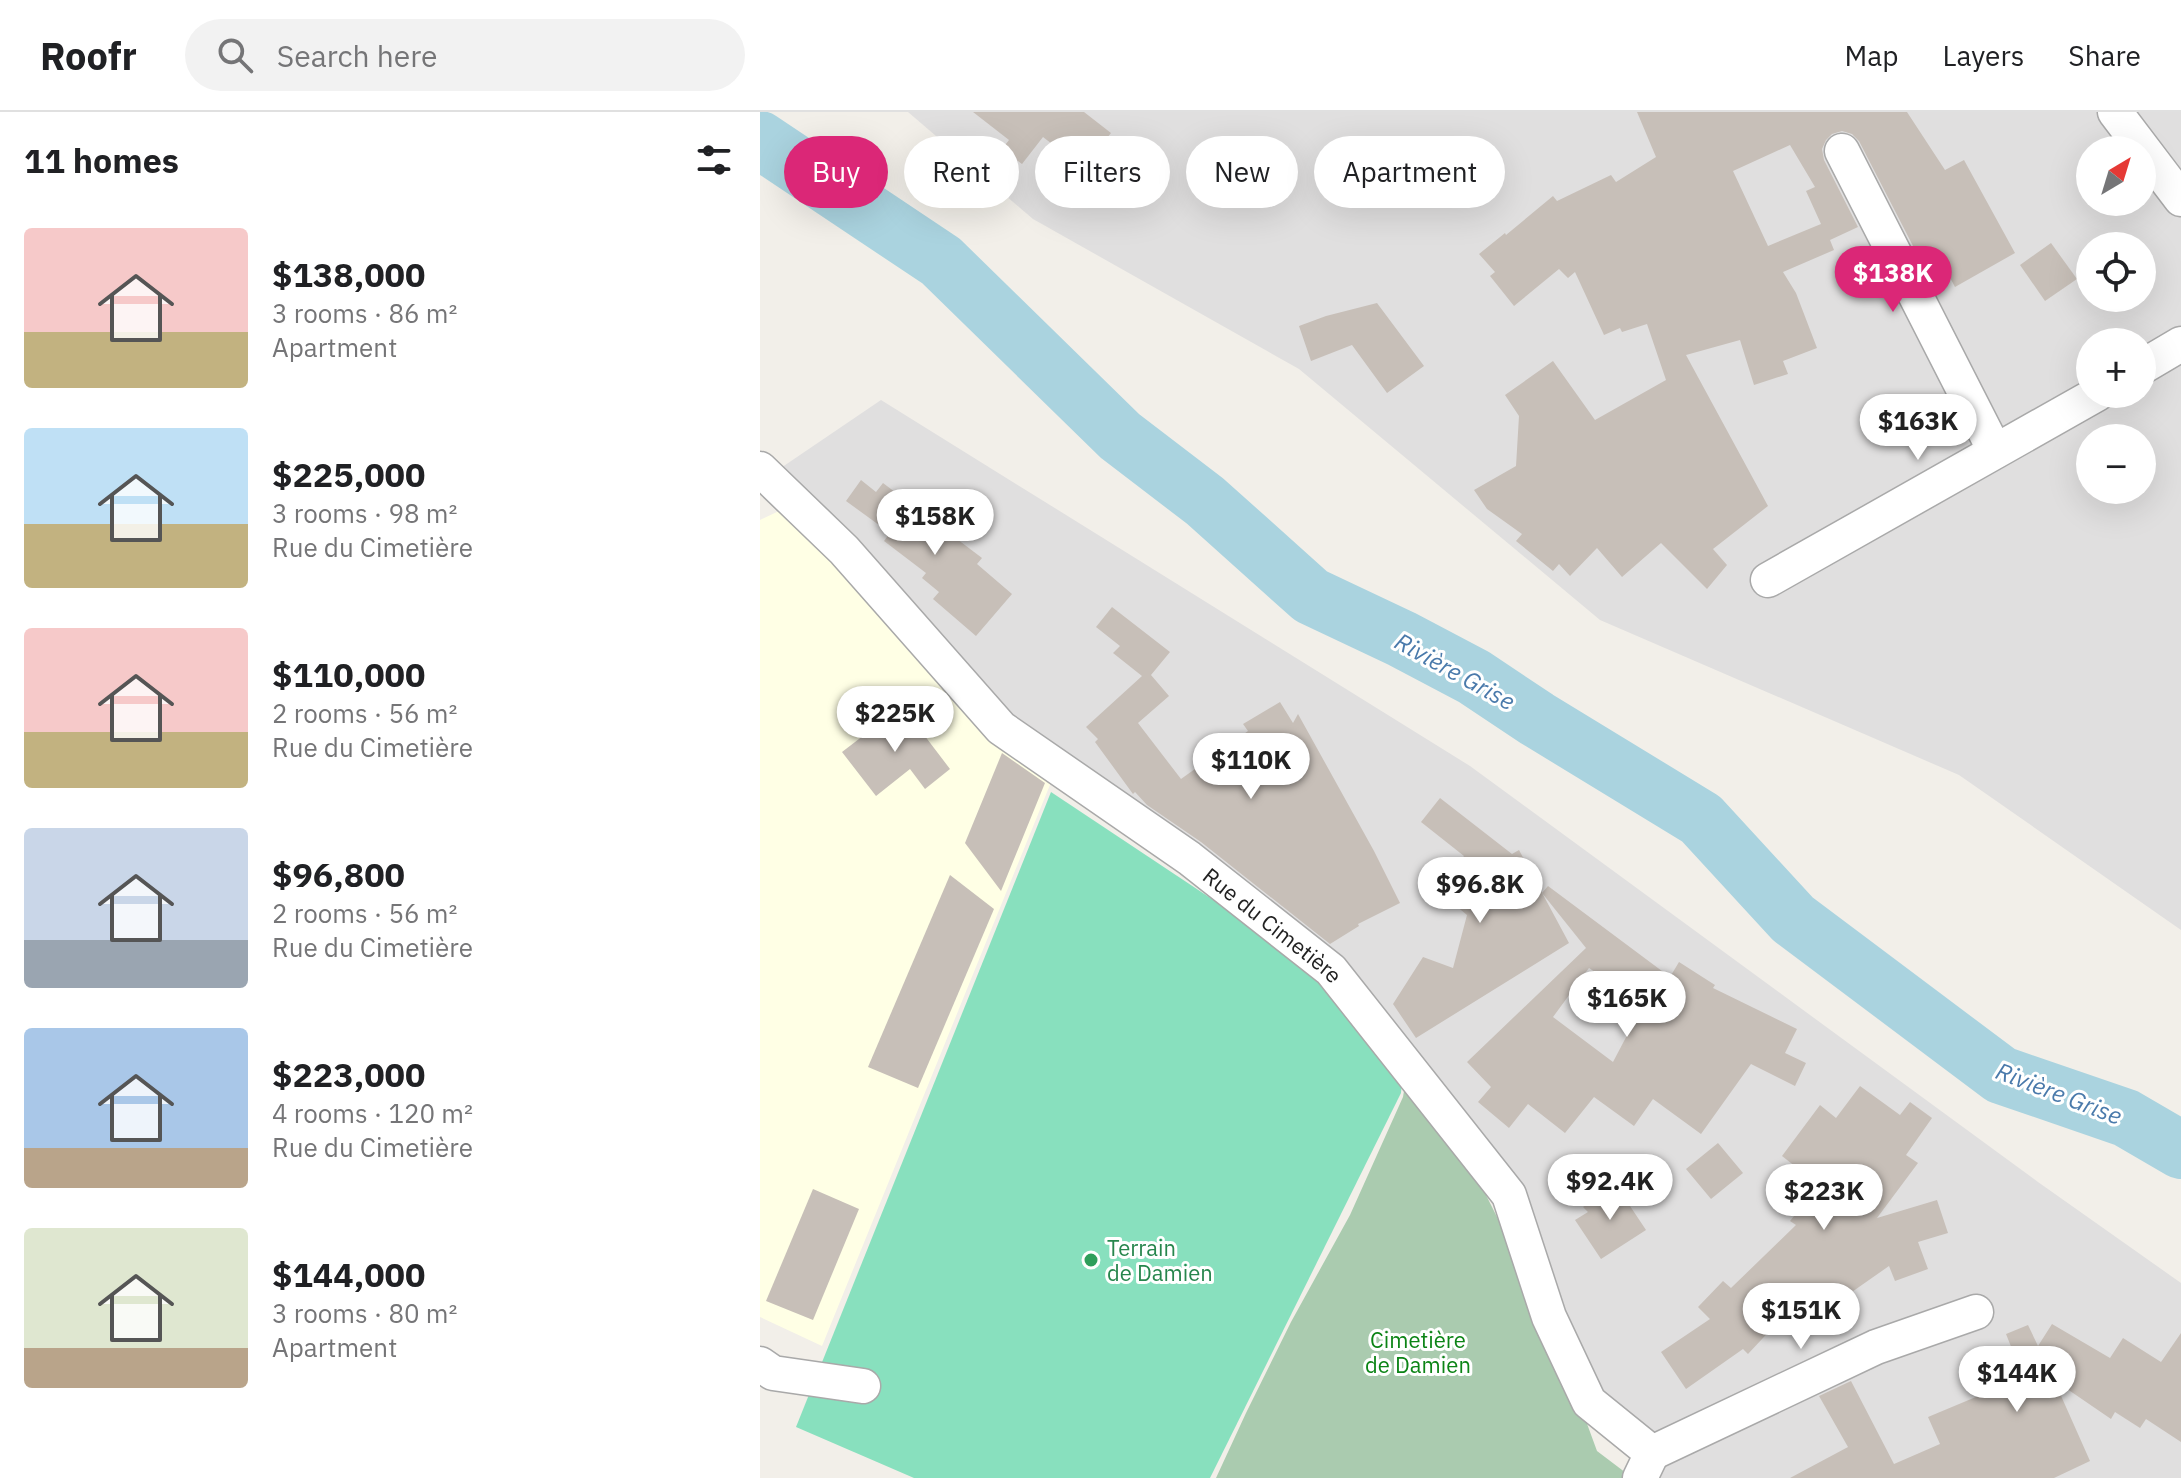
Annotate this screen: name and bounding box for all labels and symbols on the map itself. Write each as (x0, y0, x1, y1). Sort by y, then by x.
north arrow (2076, 136, 2156, 216)
pin: $138K (1837, 246, 1949, 314)
pin: $163K (1862, 394, 1974, 462)
pin: $158K (879, 489, 991, 557)
water label: Rivière Grise (1389, 625, 1521, 717)
pin: $225K (839, 686, 951, 754)
pin: $110K (1195, 733, 1307, 801)
pin: $96.8K (1415, 857, 1545, 925)
street label: Rue du Cimetière (1198, 860, 1350, 988)
pin: $165K (1571, 971, 1683, 1039)
water label: Rivière Grise (1991, 1054, 2127, 1132)
pin: $92.4K (1545, 1154, 1675, 1222)
pin: $223K (1768, 1164, 1880, 1232)
place label: Terrain de Damien (1107, 1233, 1213, 1287)
marker: Terrain de Damien (1082, 1251, 1100, 1269)
pin: $151K (1745, 1283, 1857, 1351)
park label: Cimetière de Damien (1365, 1325, 1471, 1379)
pin: $144K (1961, 1346, 2073, 1414)

